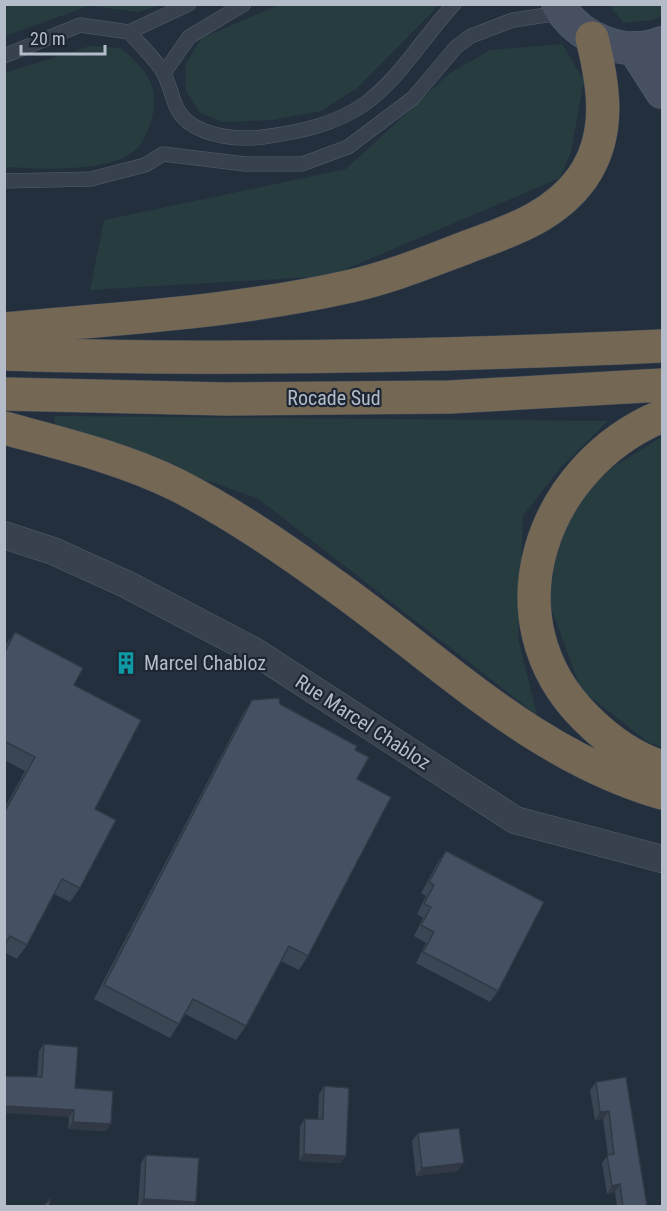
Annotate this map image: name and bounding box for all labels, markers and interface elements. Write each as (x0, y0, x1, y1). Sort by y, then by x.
scale bar (21, 18, 105, 56)
text: 20 m (30, 28, 65, 49)
street label: Rocade Sud (287, 386, 381, 410)
building icon: Marcel Chabloz (113, 650, 139, 676)
place label: Marcel Chabloz (144, 651, 266, 675)
street label: Rue Marcel Chabloz (291, 669, 435, 775)

